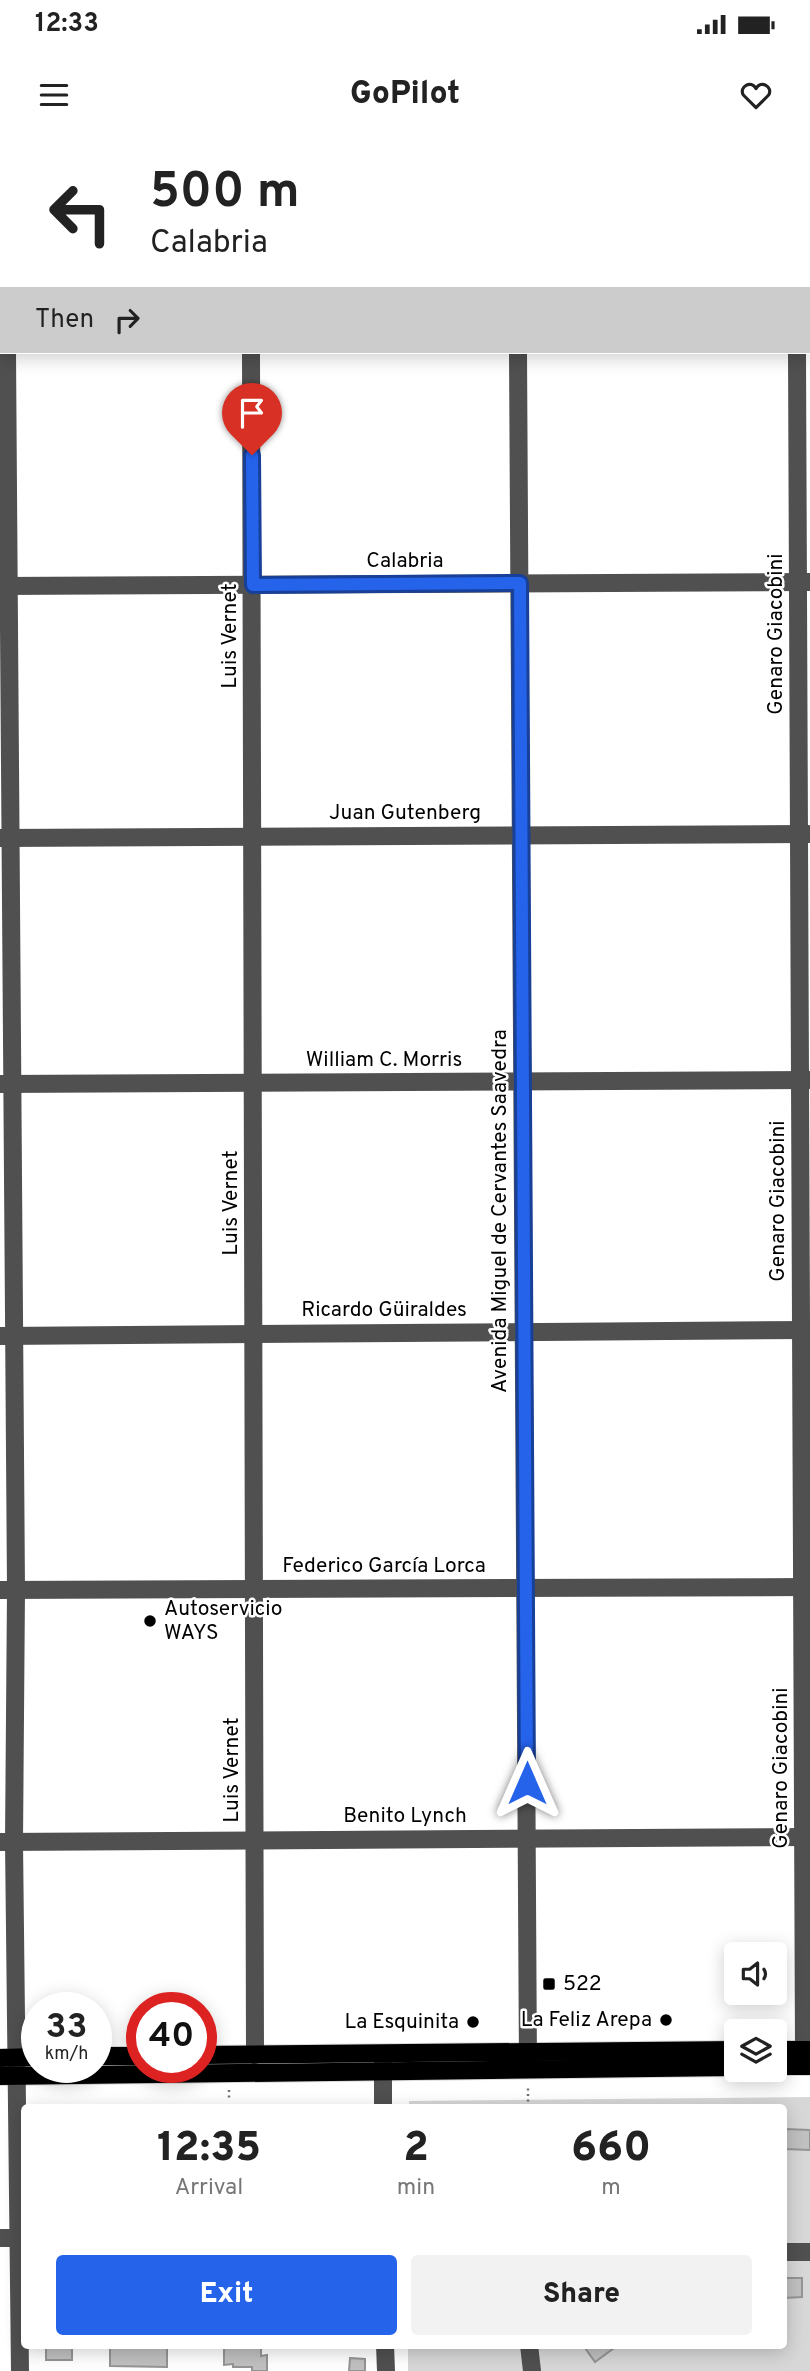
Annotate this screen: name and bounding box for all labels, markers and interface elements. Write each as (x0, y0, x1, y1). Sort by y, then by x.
text: 12:33 (35, 8, 99, 41)
text: GoPilot (350, 75, 460, 115)
icon: menu (35, 76, 73, 114)
icon: heart (737, 76, 775, 114)
text: 500 m (150, 163, 300, 225)
icon: left (35, 168, 126, 259)
text: Calabria (150, 224, 268, 264)
icon: right (108, 301, 146, 339)
text: Then (35, 304, 94, 337)
pin (222, 383, 282, 455)
icon: arrive (233, 394, 271, 432)
street label: Calabria (366, 548, 444, 575)
street label: Genaro Giacobini (763, 553, 790, 715)
street label: Luis Vernet (217, 583, 244, 689)
street label: Juan Gutenberg (329, 800, 481, 827)
street label: Avenida Miguel de Cervantes Saavedra (487, 1029, 514, 1393)
street label: William C. Morris (306, 1047, 462, 1074)
street label: Genaro Giacobini (765, 1120, 792, 1282)
street label: Luis Vernet (218, 1150, 245, 1256)
street label: Ricardo Güiraldes (301, 1297, 467, 1324)
street label: Federico García Lorca (282, 1553, 486, 1580)
place label: Autoservicio WAYS (164, 1596, 282, 1647)
marker: Autoservicio WAYS (142, 1613, 158, 1629)
street label: Genaro Giacobini (768, 1687, 795, 1849)
street label: Luis Vernet (219, 1717, 246, 1823)
position arrow (490, 1746, 564, 1820)
street label: Benito Lynch (343, 1803, 467, 1830)
map controls (724, 1942, 787, 2082)
button: sound (724, 1942, 787, 2005)
place label: 522 (563, 1971, 602, 1998)
marker: 522 (541, 1976, 557, 1992)
speed limit sign: 40 (126, 1992, 217, 2083)
text: 33 (46, 2006, 87, 2050)
place label: La Feliz Arepa (521, 2007, 652, 2034)
place label: La Esquinita (345, 2009, 459, 2036)
marker: La Feliz Arepa (658, 2012, 674, 2028)
marker: La Esquinita (465, 2014, 481, 2030)
button: layers (724, 2019, 787, 2082)
text: km/h (45, 2043, 88, 2066)
text: 12:35 (157, 2123, 261, 2176)
text: 2 (403, 2123, 429, 2176)
text: 660 (571, 2123, 651, 2176)
text: Arrival (175, 2174, 243, 2203)
text: min (397, 2174, 435, 2203)
text: m (601, 2174, 621, 2203)
button: Exit (56, 2255, 397, 2335)
button: Share (411, 2255, 752, 2335)

